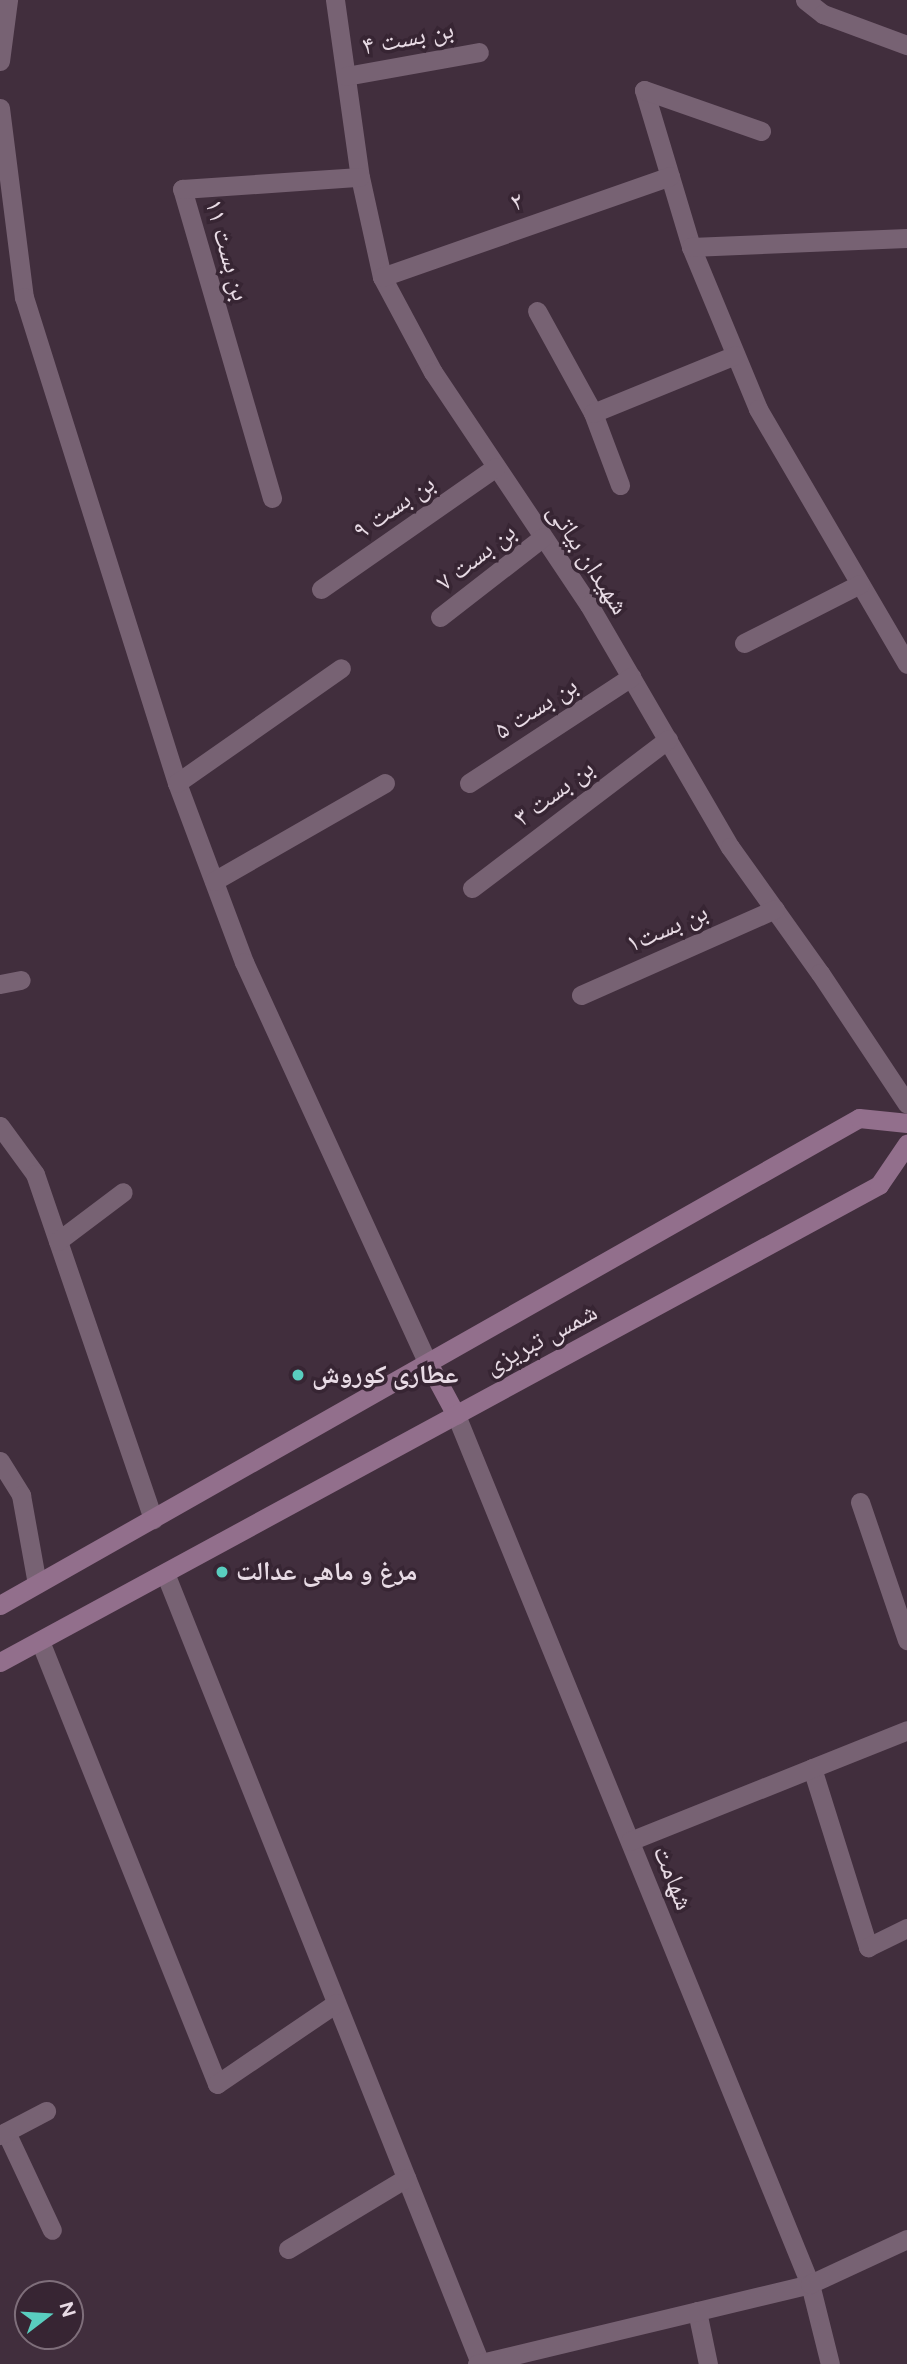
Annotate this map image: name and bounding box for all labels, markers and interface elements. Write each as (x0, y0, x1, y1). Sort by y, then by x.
street label: بن بست ۴ (360, 14, 456, 62)
street label: ۲ (506, 185, 528, 219)
street label: بن بست ۱۱ (198, 196, 256, 304)
street label: بن بست ۹ (347, 468, 441, 546)
street label: شهیدان بیاتی (540, 497, 636, 621)
street label: بن بست ۷ (430, 516, 522, 598)
street label: بن بست ۵ (489, 670, 583, 746)
street label: بن بست ۳ (508, 753, 600, 833)
street label: بن بست۱ (621, 896, 713, 960)
street label: شمس تبریزی (479, 1296, 603, 1382)
place label: عطاری کوروش (312, 1359, 458, 1391)
marker: عطاری کوروش (290, 1367, 306, 1383)
place label: مرغ و ماهی عدالت (236, 1556, 417, 1588)
marker: مرغ و ماهی عدالت (214, 1564, 230, 1580)
street label: شهامت (646, 1841, 700, 1915)
north arrow (14, 2280, 84, 2350)
text: N (55, 2299, 81, 2320)

